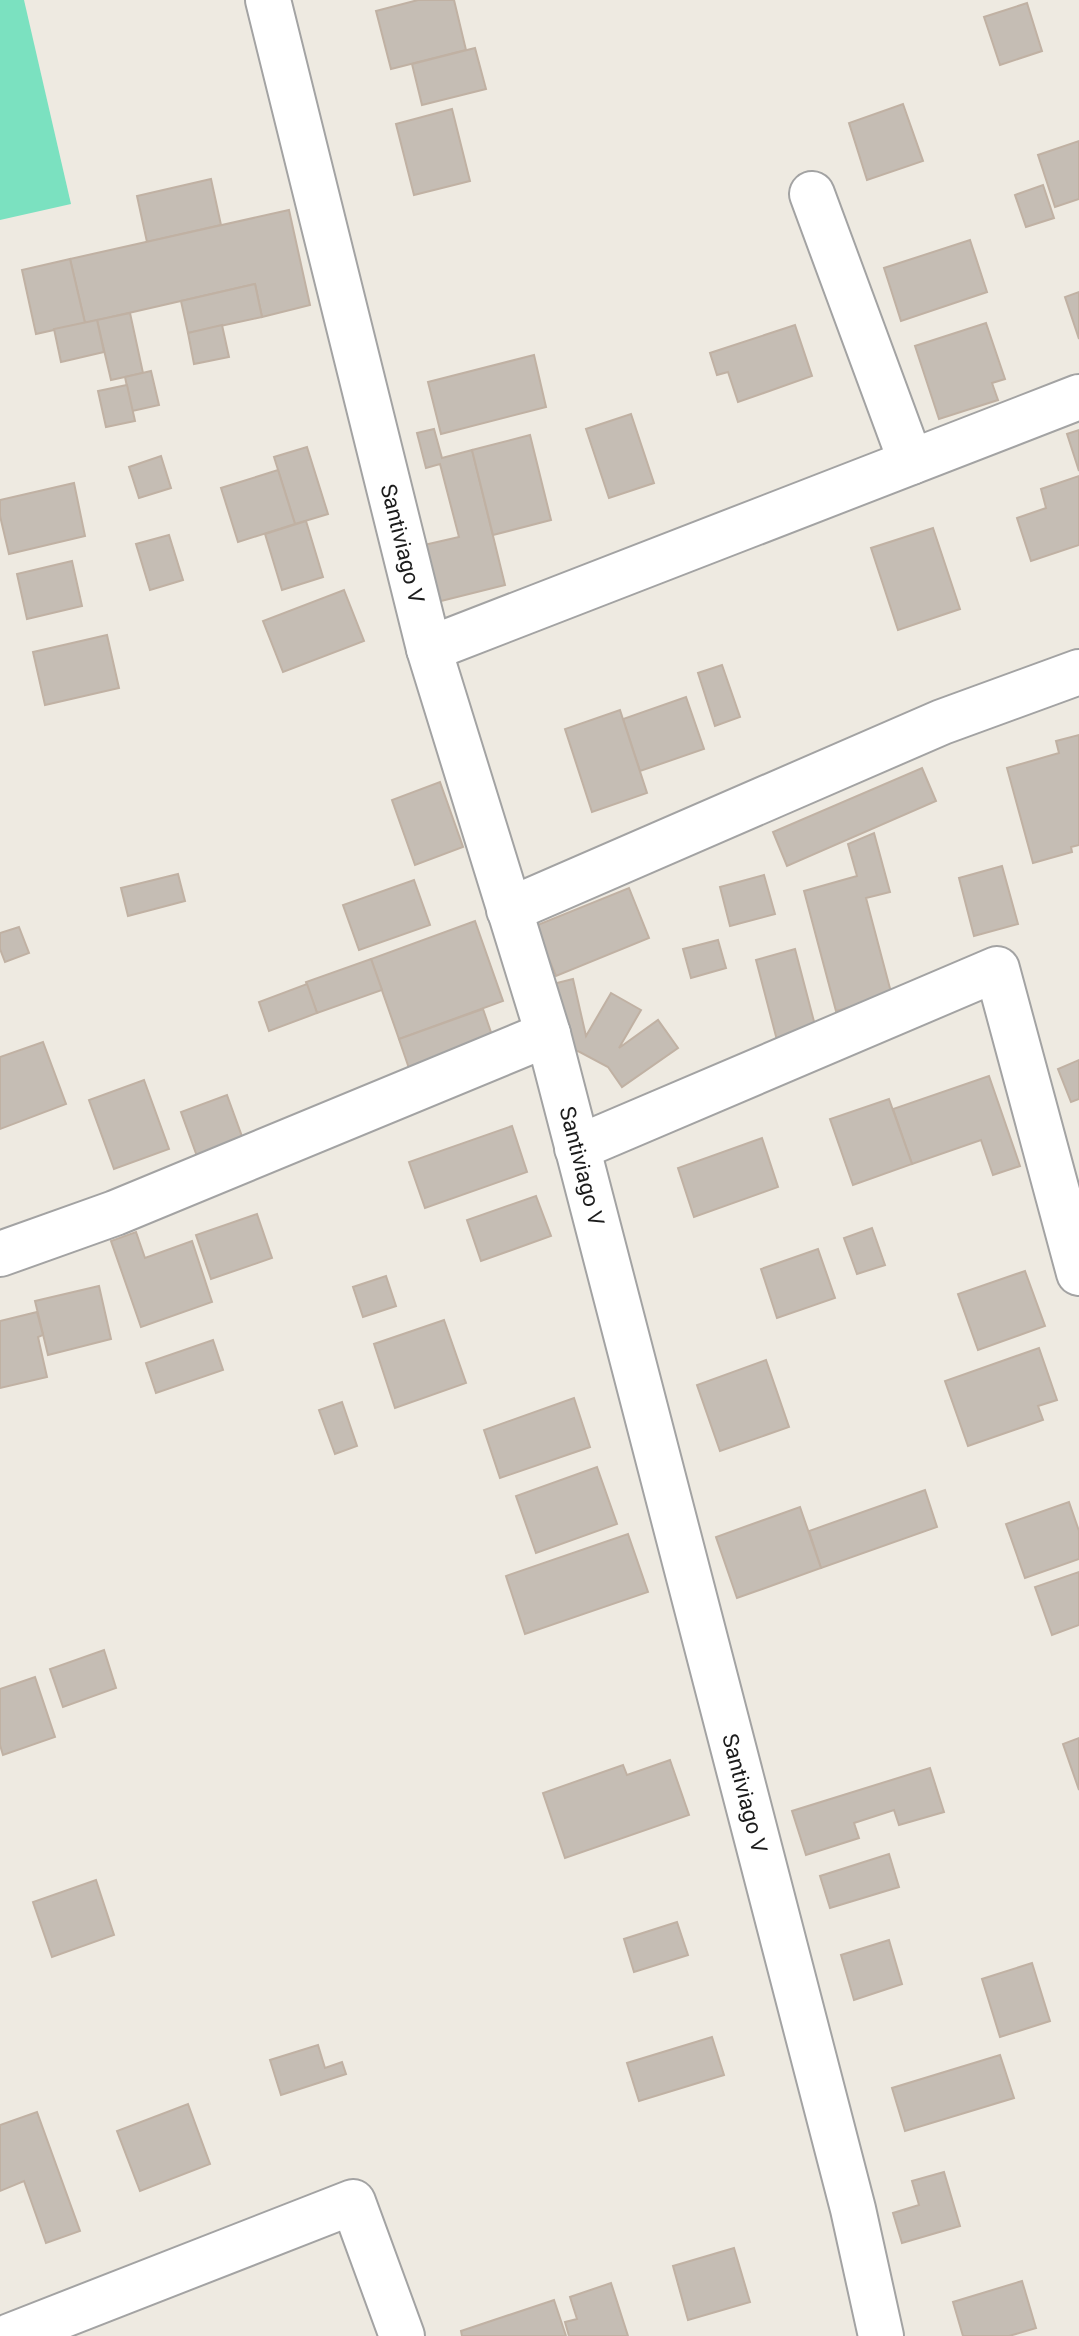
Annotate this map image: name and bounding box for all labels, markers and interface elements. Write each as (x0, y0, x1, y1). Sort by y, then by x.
street label: Santiviago V (376, 481, 430, 606)
street label: Santiviago V (555, 1104, 610, 1228)
street label: Santiviago V (718, 1731, 773, 1855)

